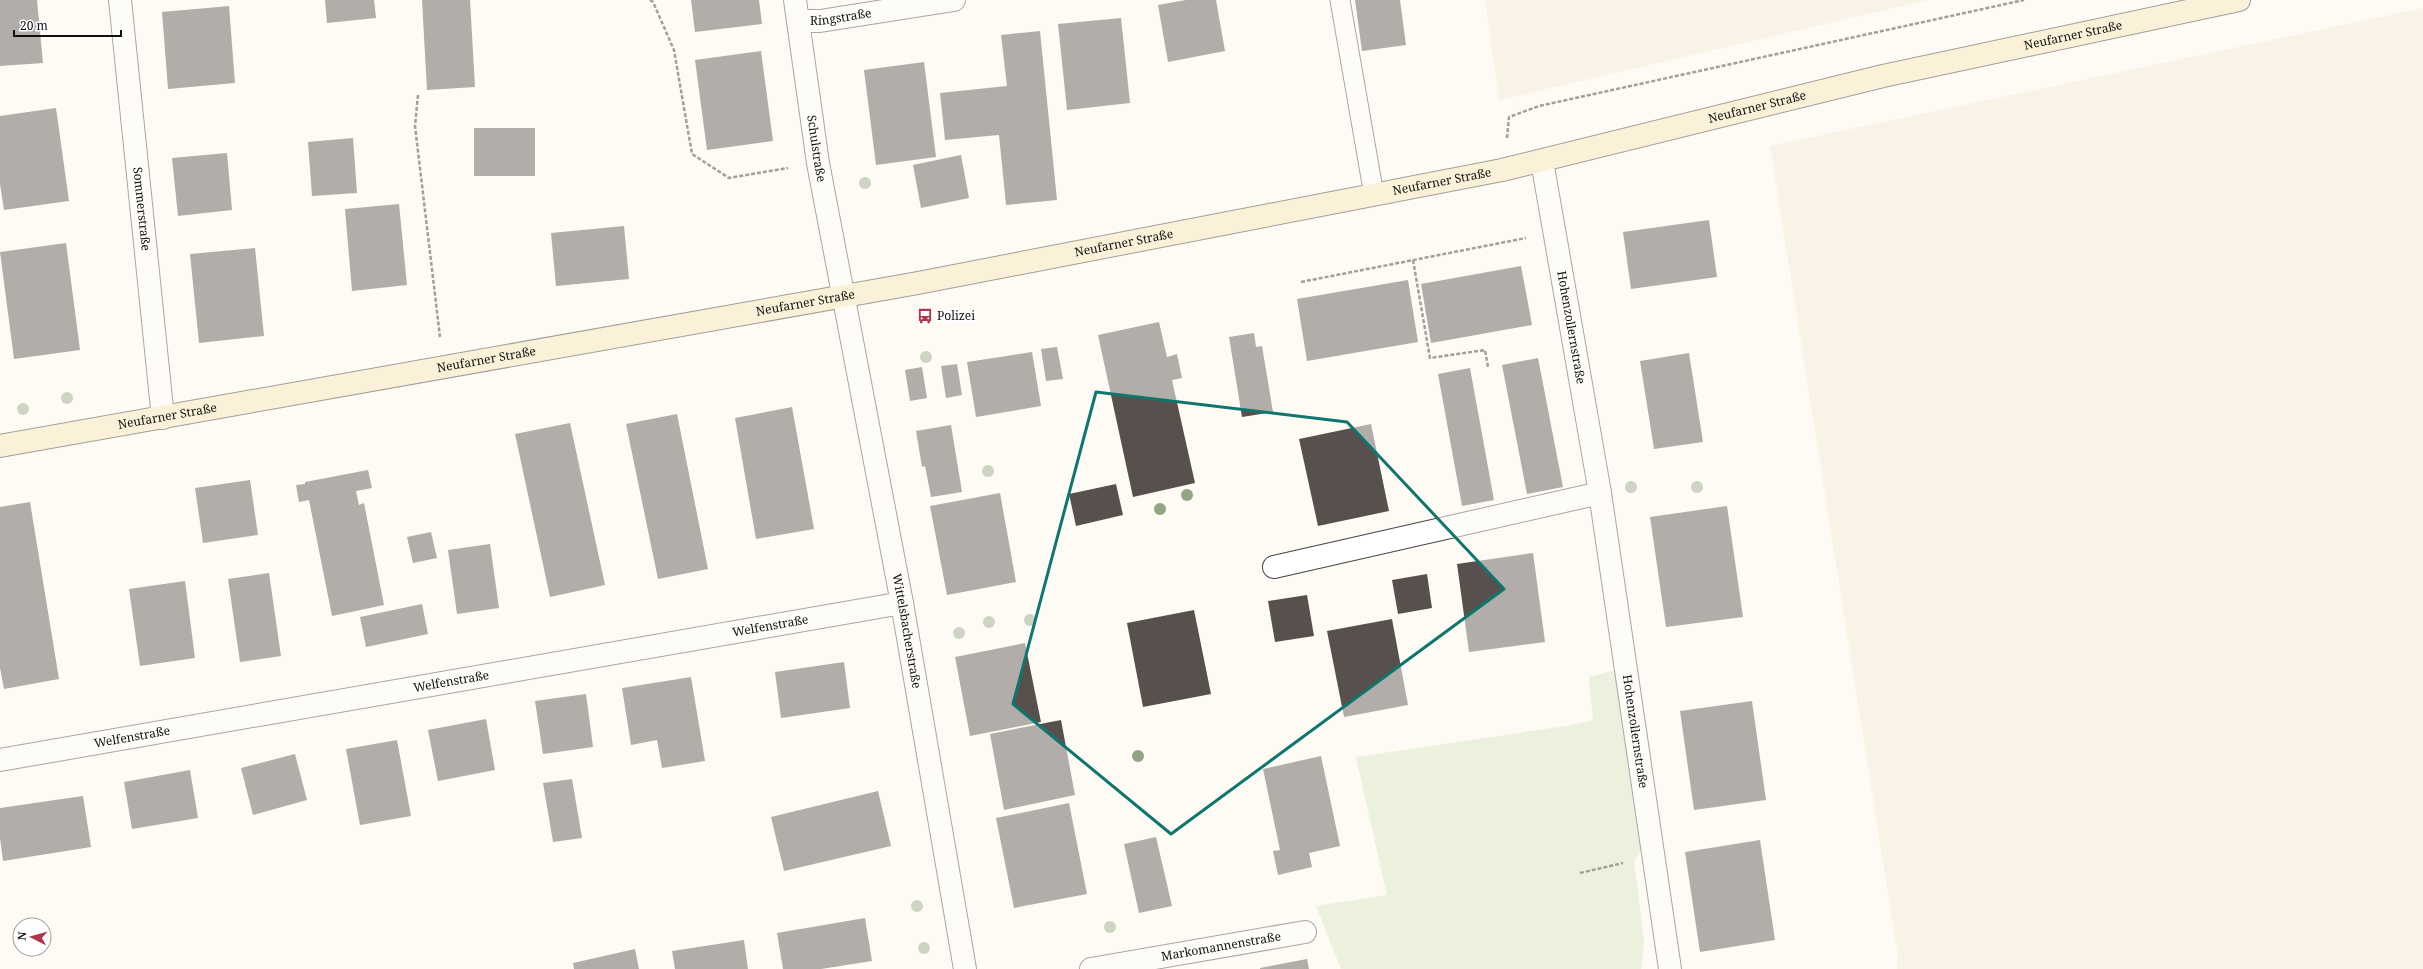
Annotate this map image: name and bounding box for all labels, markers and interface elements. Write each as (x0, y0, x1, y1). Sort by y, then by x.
street label: Ringstraße (810, 4, 873, 29)
scale bar (14, 12, 121, 38)
street label: Neufarner Straße (2022, 16, 2124, 54)
text: 20 m (20, 17, 48, 34)
street label: Neufarner Straße (1706, 86, 1808, 127)
street label: Schulstraße (803, 114, 830, 183)
street label: Neufarner Straße (1391, 163, 1493, 199)
street label: Sommerstraße (129, 166, 155, 252)
street label: Neufarner Straße (1073, 225, 1175, 261)
street label: Hohenzollernstraße (1553, 269, 1590, 385)
street label: Neufarner Straße (755, 285, 856, 320)
bus stop icon: Polizei (916, 307, 934, 325)
place label: Polizei (937, 307, 975, 324)
street label: Neufarner Straße (436, 342, 537, 376)
street label: Neufarner Straße (117, 399, 218, 433)
street label: Wittelsbacherstraße (889, 572, 926, 690)
street label: Welfenstraße (731, 610, 810, 640)
street label: Welfenstraße (412, 666, 490, 696)
street label: Hohenzollernstraße (1619, 673, 1652, 789)
street label: Welfenstraße (93, 722, 171, 751)
north arrow (12, 917, 52, 957)
street label: Markomannenstraße (1160, 927, 1282, 965)
text: N (14, 930, 30, 941)

